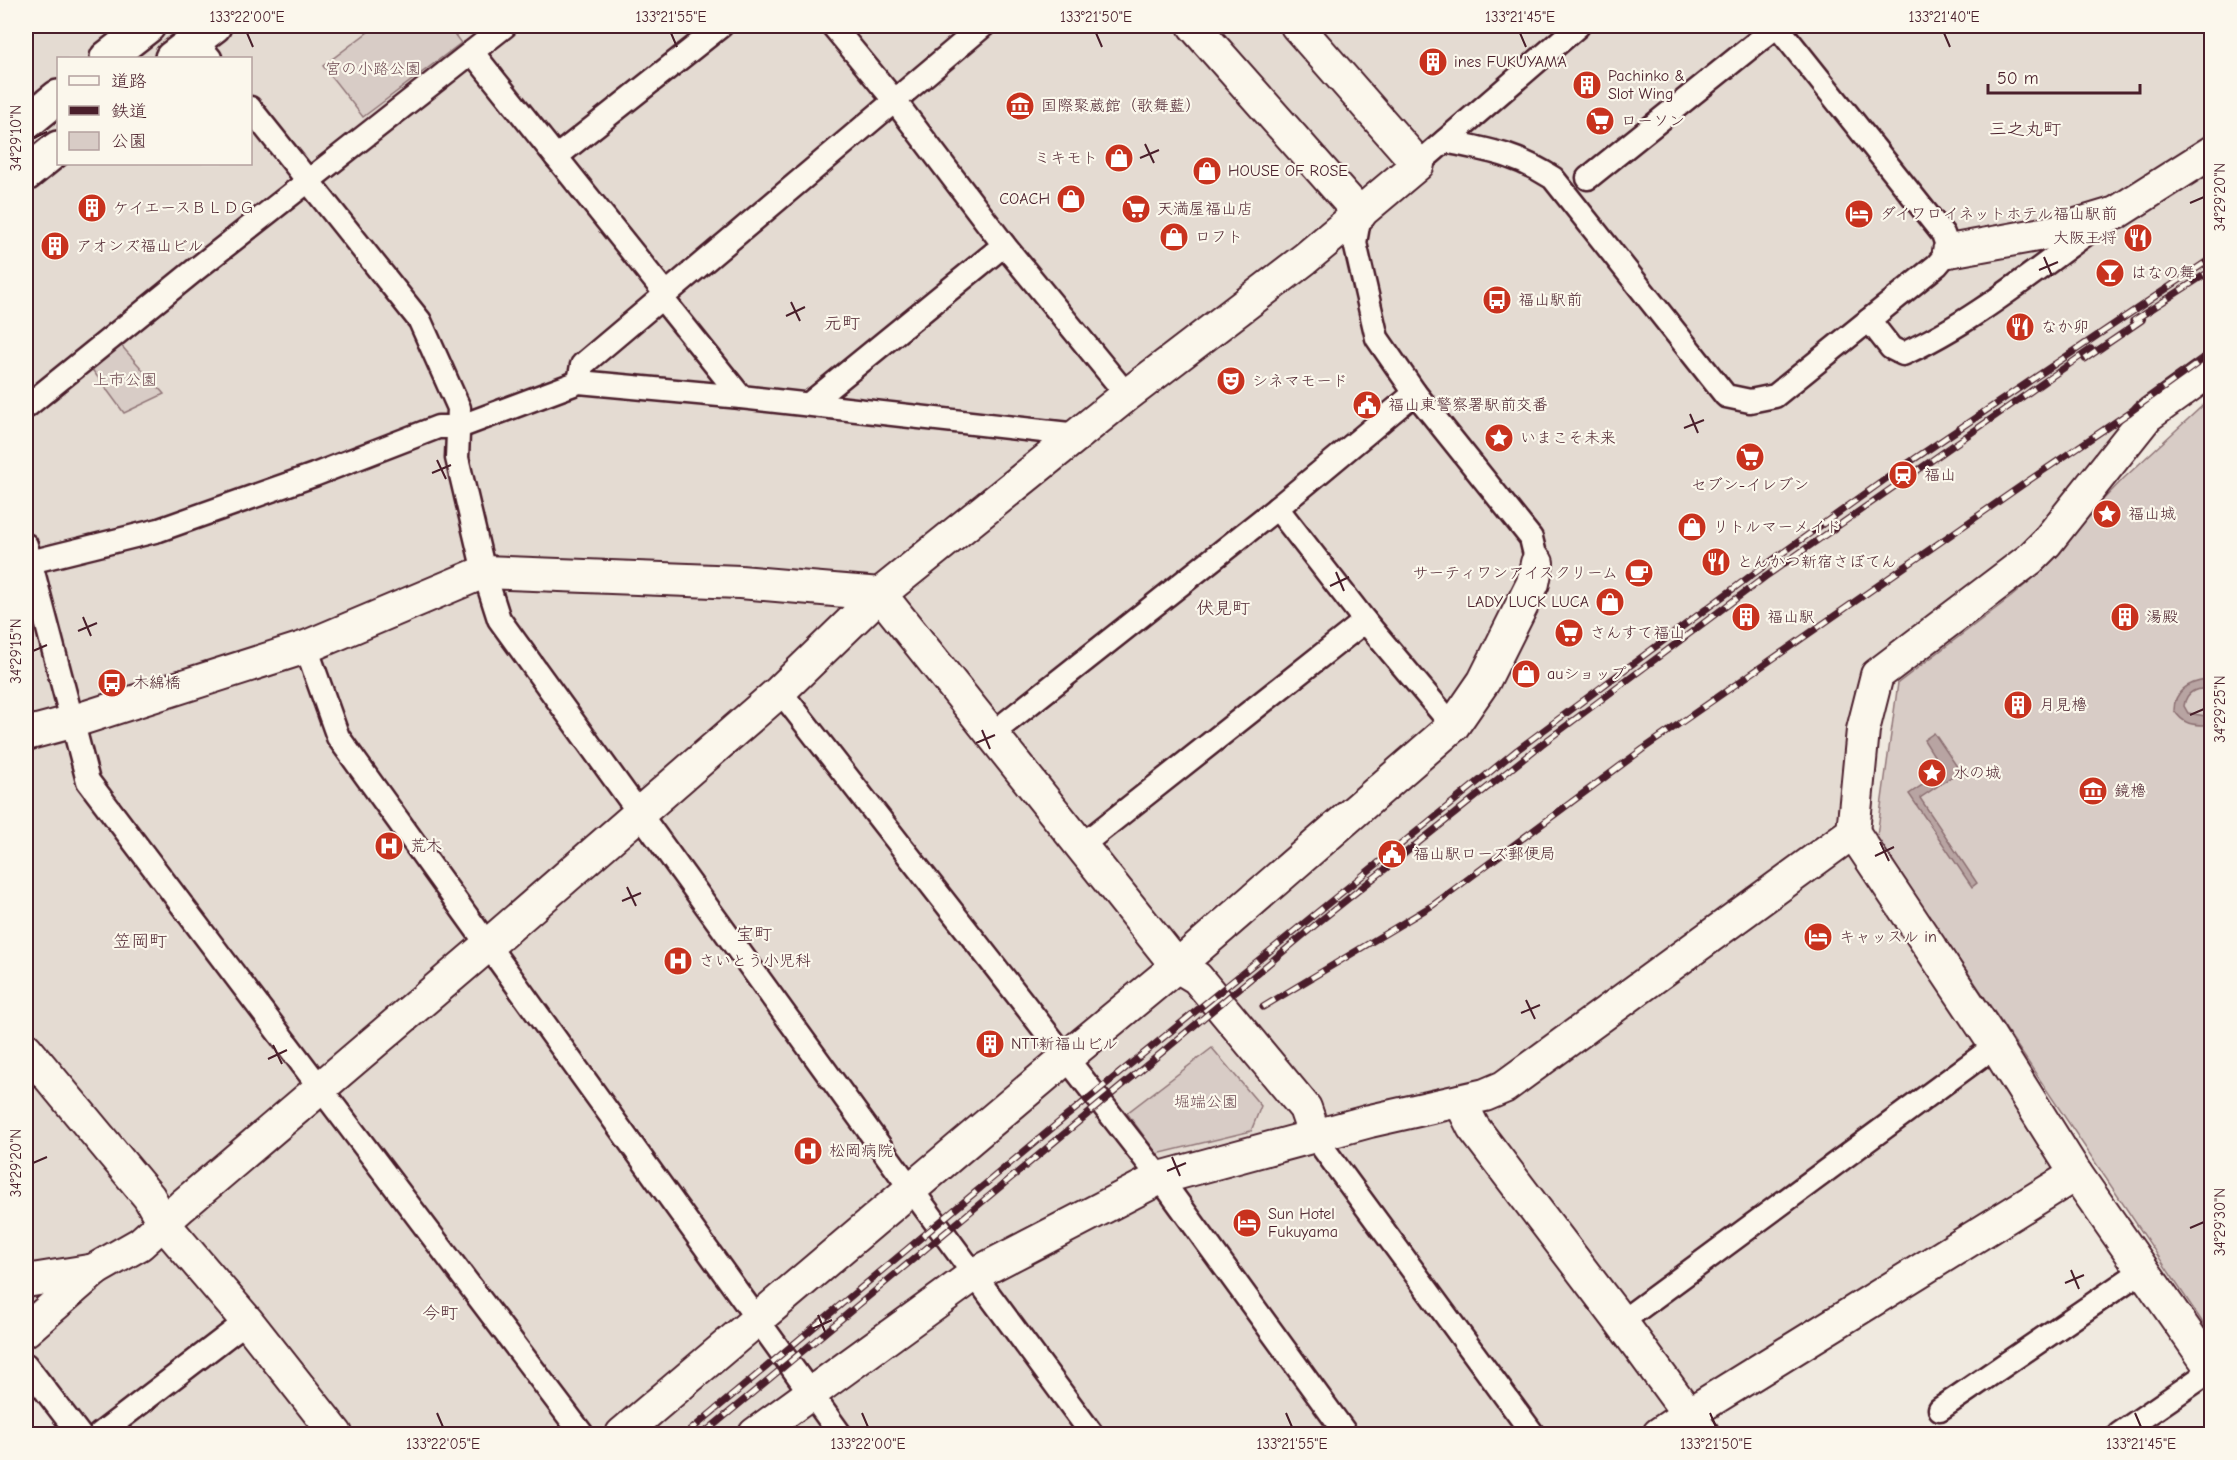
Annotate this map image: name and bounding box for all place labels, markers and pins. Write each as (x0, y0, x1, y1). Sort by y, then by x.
building icon: ines FUKUYAMA (1417, 46, 1449, 78)
place label: ines FUKUYAMA (1454, 53, 1567, 71)
place label: Pachinko & Slot Wing (1608, 67, 1685, 103)
building icon: Pachinko & Slot Wing (1571, 69, 1603, 101)
museum icon: 国際聚蔵館（歌舞藍） (1004, 90, 1036, 122)
place label: 国際聚蔵館（歌舞藍） (1041, 97, 1201, 115)
supermarket icon: ローソン (1584, 105, 1616, 137)
place label: ローソン (1621, 112, 1685, 130)
shop icon: ミキモト (1103, 142, 1135, 174)
place label: ミキモト (1034, 149, 1098, 167)
shop icon: HOUSE OF ROSE (1191, 155, 1223, 187)
place label: HOUSE OF ROSE (1228, 162, 1348, 180)
shop icon: COACH (1055, 183, 1087, 215)
place label: COACH (999, 190, 1050, 208)
building icon: ケイエースＢＬＤＧ (76, 192, 108, 224)
supermarket icon: 天満屋福山店 (1120, 193, 1152, 225)
hotel icon: ダイワロイネットホテル福山駅前 (1843, 198, 1875, 230)
place label: ケイエースＢＬＤＧ (113, 199, 255, 217)
place label: 天満屋福山店 (1157, 200, 1253, 218)
place label: ダイワロイネットホテル福山駅前 (1880, 205, 2117, 223)
shop icon: ロフト (1158, 221, 1190, 253)
restaurant icon: 大阪王将 (2122, 222, 2154, 254)
place label: ロフト (1195, 228, 1243, 246)
place label: 大阪王将 (2053, 229, 2117, 247)
building icon: アオンズ福山ビル (39, 230, 71, 262)
place label: アオンズ福山ビル (76, 237, 204, 255)
bar icon: はなの舞 (2094, 257, 2126, 289)
place label: はなの舞 (2131, 264, 2195, 282)
bus stop icon: 福山駅前 (1481, 284, 1513, 316)
place label: 福山駅前 (1518, 291, 1582, 309)
restaurant icon: なか卯 (2004, 311, 2036, 343)
place label: なか卯 (2041, 318, 2089, 336)
theatre icon: シネマモード (1215, 365, 1247, 397)
place label: シネマモード (1252, 372, 1348, 390)
public building icon: 福山東警察署駅前交番 (1351, 389, 1383, 421)
place label: 福山東警察署駅前交番 (1388, 396, 1548, 414)
place icon: いまこそ未来 (1483, 422, 1515, 454)
place label: いまこそ未来 (1520, 429, 1616, 447)
supermarket icon: セブン-イレブン (1734, 441, 1766, 473)
station icon: 福山 (1887, 459, 1919, 491)
place label: 福山 (1924, 466, 1956, 484)
place label: セブン-イレブン (1691, 476, 1809, 494)
place icon: 福山城 (2091, 498, 2123, 530)
place label: 福山城 (2128, 505, 2176, 523)
shop icon: リトルマーメイド (1676, 511, 1708, 543)
place label: リトルマーメイド (1713, 518, 1841, 536)
restaurant icon: とんかつ新宿さぼてん (1700, 546, 1732, 578)
place label: とんかつ新宿さぼてん (1737, 553, 1897, 571)
cafe icon: サーティワンアイスクリーム (1623, 557, 1655, 589)
place label: サーティワンアイスクリーム (1412, 564, 1618, 582)
shop icon: LADY LUCK LUCA (1594, 586, 1626, 618)
place label: LADY LUCK LUCA (1467, 593, 1589, 611)
building icon: 福山駅 (1730, 601, 1762, 633)
building icon: 湯殿 (2109, 601, 2141, 633)
place label: 福山駅 (1767, 608, 1815, 626)
place label: 湯殿 (2146, 608, 2178, 626)
supermarket icon: さんすて福山 (1553, 617, 1585, 649)
place label: さんすて福山 (1590, 624, 1685, 642)
shop icon: auショップ (1510, 658, 1542, 690)
place label: auショップ (1547, 665, 1627, 683)
bus stop icon: 木綿橋 (96, 667, 128, 699)
place label: 木綿橋 (133, 674, 181, 692)
building icon: 月見櫓 (2002, 689, 2034, 721)
place label: 月見櫓 (2039, 696, 2087, 714)
place icon: 水の城 (1916, 757, 1948, 789)
place label: 水の城 (1953, 764, 2001, 782)
museum icon: 鏡櫓 (2077, 775, 2109, 807)
place label: 鏡櫓 (2114, 782, 2146, 800)
hospital icon: 荒木 (373, 830, 405, 862)
place label: 荒木 (410, 837, 442, 855)
public building icon: 福山駅ローズ郵便局 (1376, 838, 1408, 870)
place label: 福山駅ローズ郵便局 (1413, 845, 1556, 863)
hotel icon: キャッスル in (1802, 921, 1834, 953)
place label: キャッスル in (1839, 928, 1937, 946)
hospital icon: さいとう小児科 (662, 945, 694, 977)
place label: さいとう小児科 (699, 952, 811, 970)
building icon: NTT新福山ビル (974, 1028, 1006, 1060)
place label: NTT新福山ビル (1011, 1035, 1118, 1053)
hospital icon: 松岡病院 (792, 1135, 824, 1167)
place label: 松岡病院 (829, 1142, 893, 1160)
place label: Sun Hotel Fukuyama (1268, 1205, 1338, 1241)
hotel icon: Sun Hotel Fukuyama (1231, 1207, 1263, 1239)

